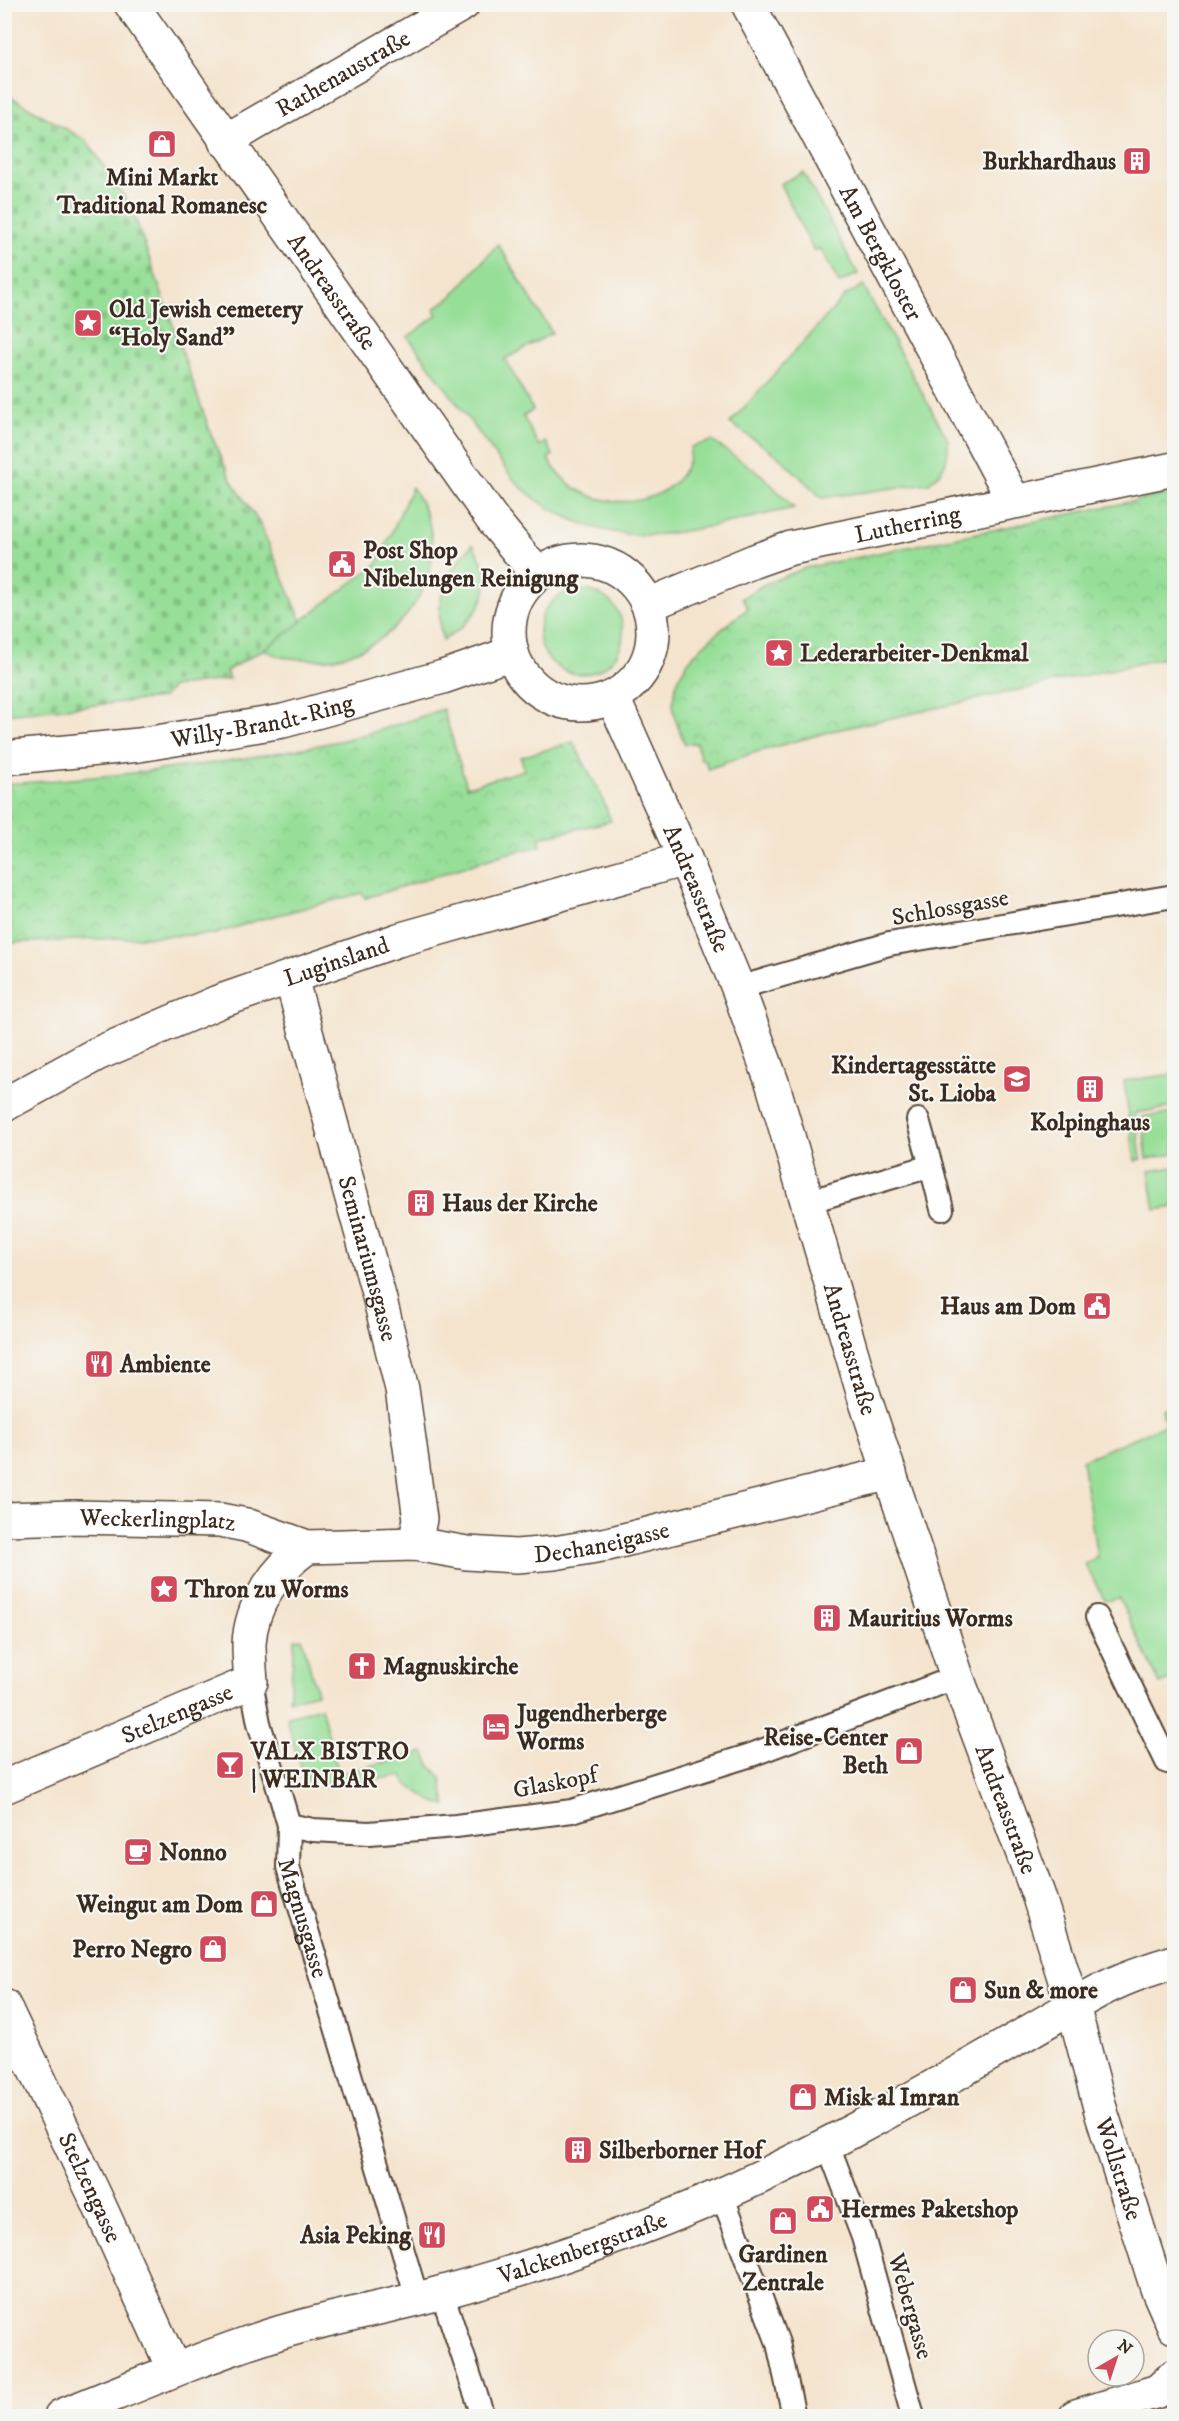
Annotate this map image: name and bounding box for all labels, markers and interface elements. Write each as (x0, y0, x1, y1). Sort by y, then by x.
street label: Rathenaustraße (271, 24, 416, 124)
shop icon: Mini Markt Traditional Romanesc (146, 128, 178, 160)
building icon: Burkhardhaus (1121, 145, 1153, 177)
place label: Burkhardhaus (983, 147, 1116, 177)
place label: Mini Markt Traditional Romanesc (56, 163, 268, 221)
street label: Am Bergkloster (832, 180, 929, 326)
street label: Andreasstraße (280, 228, 383, 356)
place label: Old Jewish cemetery “Holy Sand” (109, 295, 303, 353)
place icon: Old Jewish cemetery “Holy Sand” (72, 307, 104, 339)
street label: Lutherring (852, 499, 964, 550)
place label: Post Shop Nibelungen Reinigung (363, 536, 580, 594)
public building icon: Post Shop Nibelungen Reinigung (326, 548, 358, 580)
place icon: Lederarbeiter-Denkmal (763, 637, 795, 669)
place label: Lederarbeiter-Denkmal (800, 639, 1029, 669)
street label: Willy-Brandt-Ring (168, 688, 357, 756)
street label: Andreasstraße (656, 820, 736, 957)
street label: Schlossgasse (889, 883, 1011, 933)
street label: Luginsland (280, 930, 393, 994)
place label: Kindertagesstätte St. Lioba (831, 1051, 997, 1109)
school or university icon: Kindertagesstätte St. Lioba (1001, 1063, 1033, 1095)
building icon: Kolpinghaus (1074, 1073, 1106, 1105)
place label: Kolpinghaus (1030, 1108, 1150, 1138)
street label: Seminariumsgasse (331, 1173, 404, 1345)
building icon: Haus der Kirche (405, 1187, 437, 1219)
place label: Haus der Kirche (442, 1189, 598, 1219)
street label: Andreasstraße (816, 1280, 883, 1419)
public building icon: Haus am Dom (1081, 1290, 1113, 1322)
place label: Haus am Dom (940, 1292, 1076, 1322)
restaurant icon: Ambiente (83, 1348, 115, 1380)
place label: Ambiente (119, 1350, 211, 1380)
street label: Weckerlingplatz (78, 1503, 239, 1539)
street label: Dechaneigasse (533, 1515, 673, 1571)
place icon: Thron zu Worms (148, 1573, 180, 1605)
place label: Thron zu Worms (184, 1575, 349, 1605)
building icon: Mauritius Worms (811, 1602, 843, 1634)
place label: Mauritius Worms (848, 1604, 1013, 1634)
church icon: Magnuskirche (346, 1650, 378, 1682)
place label: Magnuskirche (383, 1652, 519, 1682)
street label: Stelzengasse (117, 1677, 238, 1751)
place label: Jugendherberge Worms (514, 1699, 667, 1757)
hotel icon: Jugendherberge Worms (480, 1711, 512, 1743)
place label: Reise-Center Beth (763, 1723, 889, 1781)
shop icon: Reise-Center Beth (893, 1735, 925, 1767)
place label: VALX BISTRO | WEINBAR (250, 1737, 409, 1795)
street label: Andreasstraße (968, 1740, 1043, 1879)
bar icon: VALX BISTRO | WEINBAR (214, 1749, 246, 1781)
street label: Glaskopf (511, 1759, 603, 1806)
cafe icon: Nonno (122, 1836, 154, 1868)
place label: Nonno (159, 1838, 227, 1868)
street label: Magnusgasse (270, 1854, 334, 1982)
shop icon: Weingut am Dom (248, 1888, 280, 1920)
place label: Weingut am Dom (75, 1890, 243, 1920)
shop icon: Perro Negro (197, 1933, 229, 1965)
place label: Perro Negro (72, 1935, 192, 1965)
shop icon: Sun & more (947, 1974, 979, 2006)
place label: Sun & more (984, 1976, 1098, 2006)
shop icon: Misk al Imran (787, 2081, 819, 2113)
place label: Misk al Imran (824, 2083, 960, 2113)
street label: Wollstraße (1087, 2113, 1148, 2224)
street label: Stelzengasse (51, 2128, 128, 2248)
building icon: Silberborner Hof (562, 2134, 594, 2166)
place label: Silberborner Hof (599, 2136, 767, 2166)
public building icon: Hermes Paketshop (804, 2193, 836, 2225)
place label: Hermes Paketshop (841, 2195, 1018, 2225)
street label: Valckenbergstraße (494, 2205, 672, 2292)
shop icon: Gardinen Zentrale (767, 2205, 799, 2237)
restaurant icon: Asia Peking (416, 2219, 448, 2251)
place label: Asia Peking (299, 2221, 412, 2251)
place label: Gardinen Zentrale (739, 2240, 828, 2298)
street label: Webergasse (880, 2249, 939, 2363)
north arrow (1086, 2328, 1146, 2388)
text: N (1113, 2335, 1136, 2359)

